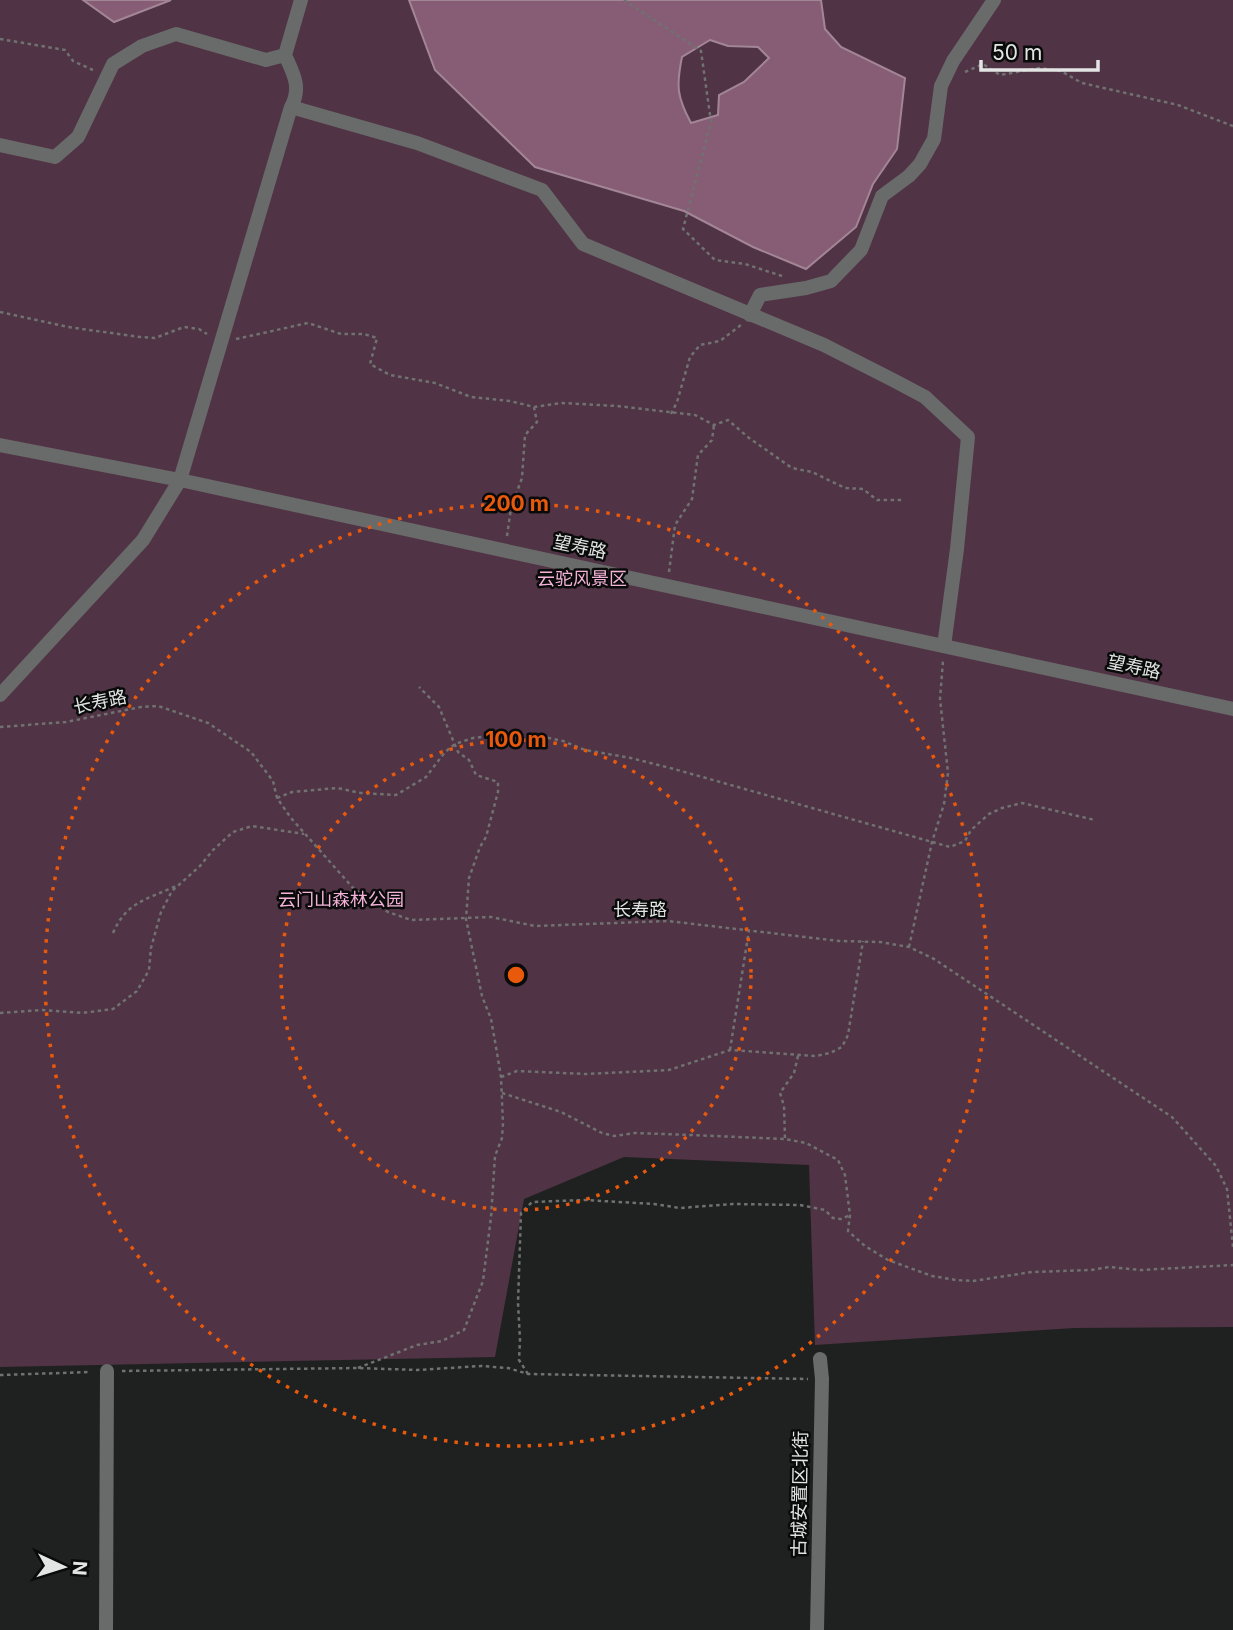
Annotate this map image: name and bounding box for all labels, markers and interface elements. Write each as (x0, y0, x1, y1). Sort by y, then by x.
scale bar (981, 28, 1098, 72)
text: 50 m (992, 40, 1042, 65)
text: 200 m (483, 491, 549, 516)
street label: 望寿路 (552, 531, 609, 562)
park label: 云驼风景区 (537, 568, 627, 589)
street label: 望寿路 (1106, 651, 1163, 682)
street label: 长寿路 (71, 686, 128, 717)
text: 100 m (485, 727, 547, 752)
park label: 云门山森林公园 (278, 889, 404, 910)
street label: 长寿路 (613, 899, 667, 920)
centre of rings (504, 963, 528, 987)
street label: 古城安置区北街 (788, 1431, 811, 1557)
north arrow (28, 1532, 98, 1602)
text: N (67, 1560, 91, 1576)

